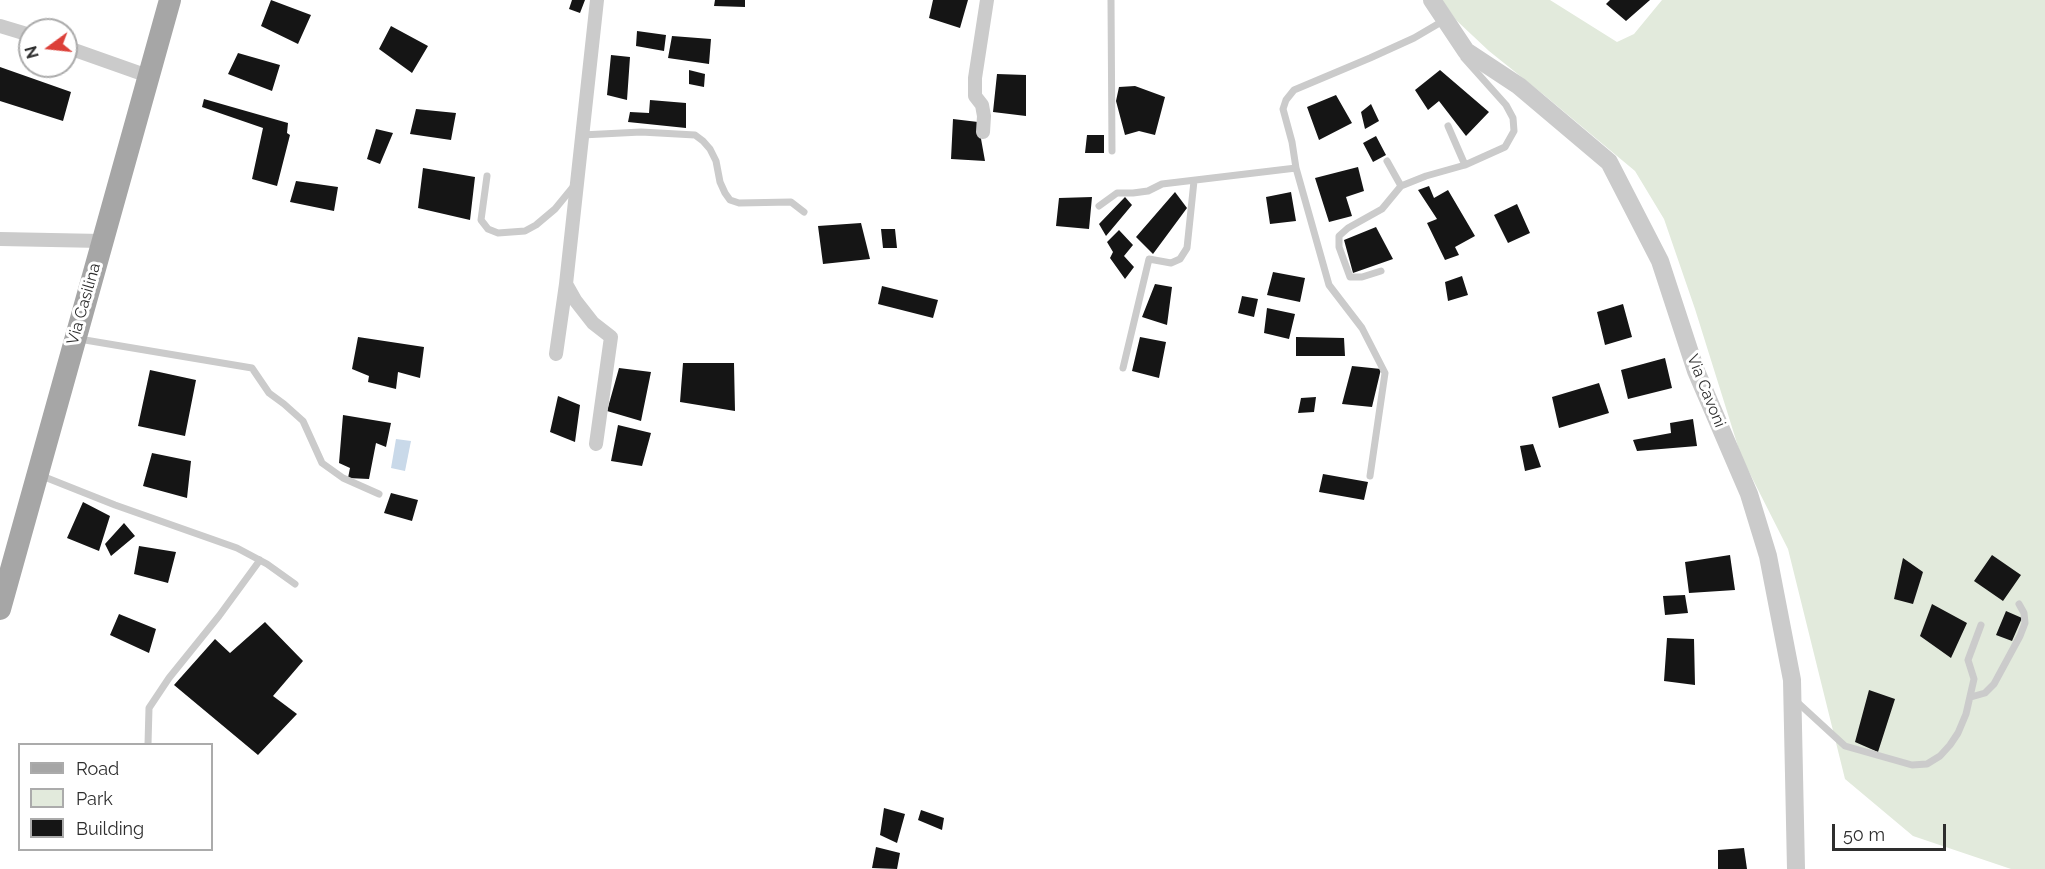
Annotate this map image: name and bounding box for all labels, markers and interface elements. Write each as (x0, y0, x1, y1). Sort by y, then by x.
north arrow (18, 18, 78, 78)
text: N (21, 44, 43, 61)
street label: Via Casilina (63, 261, 105, 347)
street label: Via Cavoni (1683, 352, 1729, 430)
legend (18, 743, 213, 851)
text: Road (76, 758, 119, 779)
text: Park (76, 788, 113, 809)
scale bar (1835, 812, 1949, 850)
text: Building (76, 818, 144, 839)
text: 50 m (1843, 824, 1885, 845)

